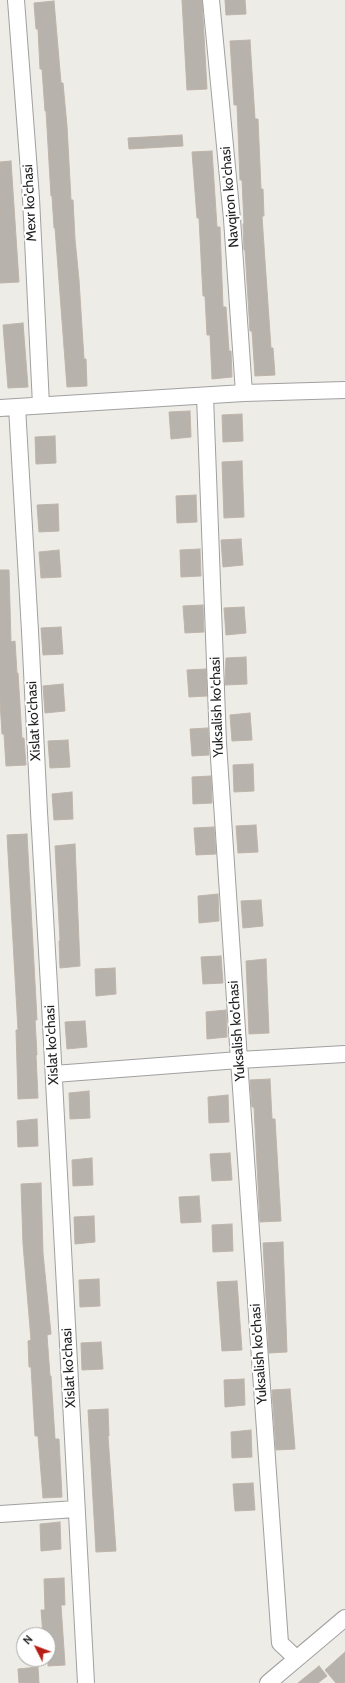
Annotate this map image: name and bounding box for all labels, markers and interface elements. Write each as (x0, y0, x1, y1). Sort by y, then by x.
street label: Navqiron ko'chasi (217, 146, 243, 248)
street label: Mexr ko'chasi (20, 164, 40, 242)
street label: Yuksalish ko'chasi (207, 656, 227, 758)
street label: Xislat ko'chasi (24, 681, 44, 761)
street label: Yuksalish ko'chasi (225, 980, 249, 1082)
street label: Xislat ko'chasi (42, 1005, 62, 1085)
street label: Yuksalish ko'chasi (247, 1303, 271, 1405)
street label: Xislat ko'chasi (59, 1328, 79, 1408)
north arrow (16, 1627, 56, 1667)
text: N (20, 1632, 36, 1647)

